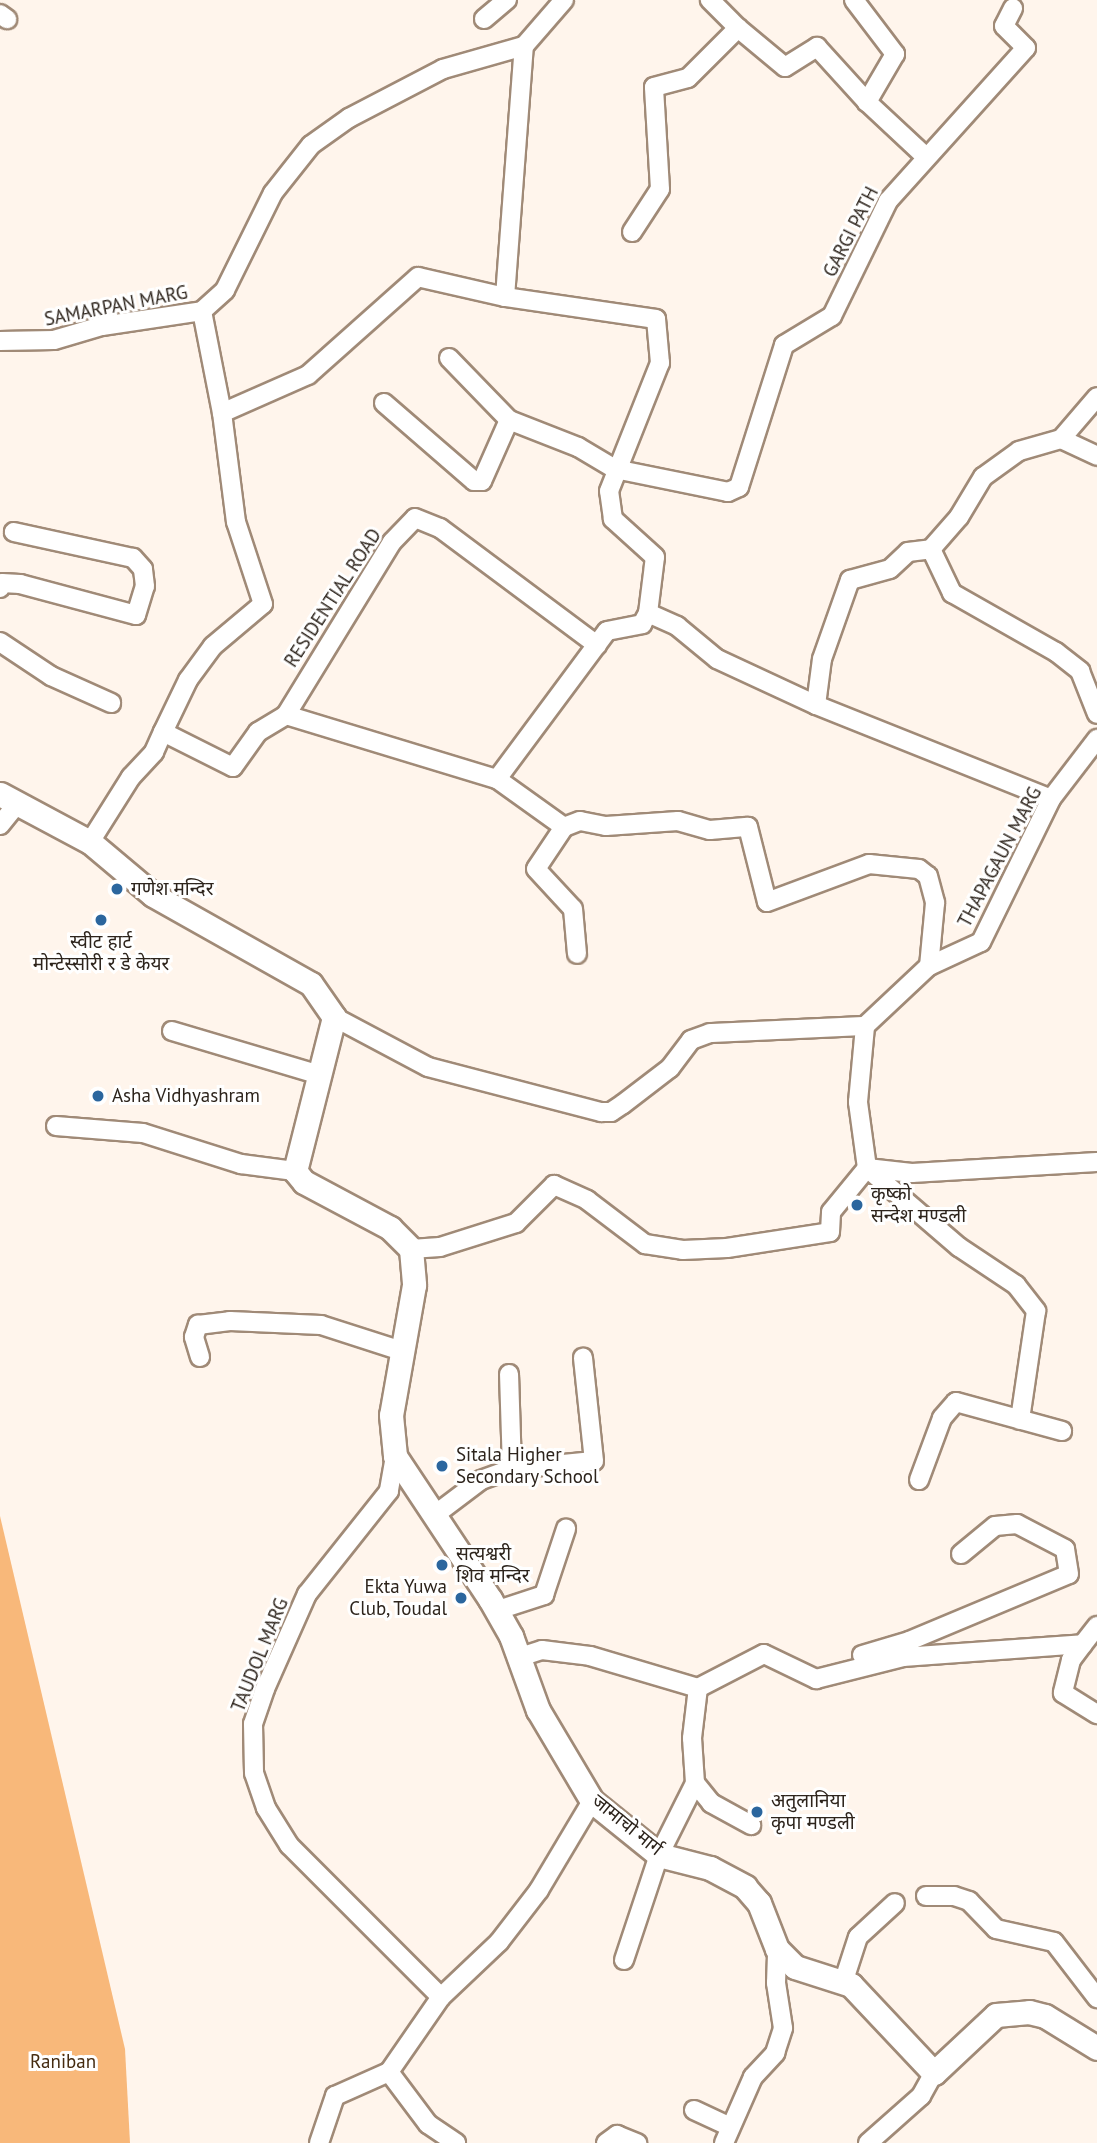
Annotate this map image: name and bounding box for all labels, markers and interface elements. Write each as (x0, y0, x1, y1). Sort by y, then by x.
street label: GARGI PATH (819, 183, 883, 281)
street label: SAMARPAN MARG (43, 281, 189, 331)
street label: RESIDENTIAL ROAD (280, 524, 386, 672)
street label: THAPAGAUN MARG (953, 783, 1047, 931)
place label: गणेश मन्दिर (131, 878, 213, 900)
marker: गणेश मन्दिर (109, 881, 125, 897)
marker: स्वीट हार्ट मोन्टेस्सोरी र डे केयर (93, 912, 109, 928)
place label: स्वीट हार्ट मोन्टेस्सोरी र डे केयर (33, 931, 169, 975)
place label: Asha Vidhyashram (112, 1085, 260, 1107)
marker: Asha Vidhyashram (90, 1088, 106, 1104)
place label: कृष्को सन्देश मण्डली (871, 1183, 966, 1227)
marker: कृष्को सन्देश मण्डली (849, 1197, 865, 1213)
place label: Sitala Higher Secondary School (456, 1444, 599, 1488)
marker: Sitala Higher Secondary School (434, 1458, 450, 1474)
place label: सत्यश्वरी शिव मन्दिर (456, 1543, 529, 1587)
marker: सत्यश्वरी शिव मन्दिर (434, 1557, 450, 1573)
place label: Ekta Yuwa Club, Toudal (347, 1576, 447, 1620)
marker: Ekta Yuwa Club, Toudal (453, 1590, 469, 1606)
street label: TAUDOL MARG (227, 1594, 293, 1716)
street label: जामाचो मार्ग (587, 1790, 667, 1860)
place label: अतुलानिया कृपा मण्डली (771, 1790, 855, 1834)
marker: अतुलानिया कृपा मण्डली (749, 1804, 765, 1820)
park label: Raniban (30, 2051, 96, 2073)

